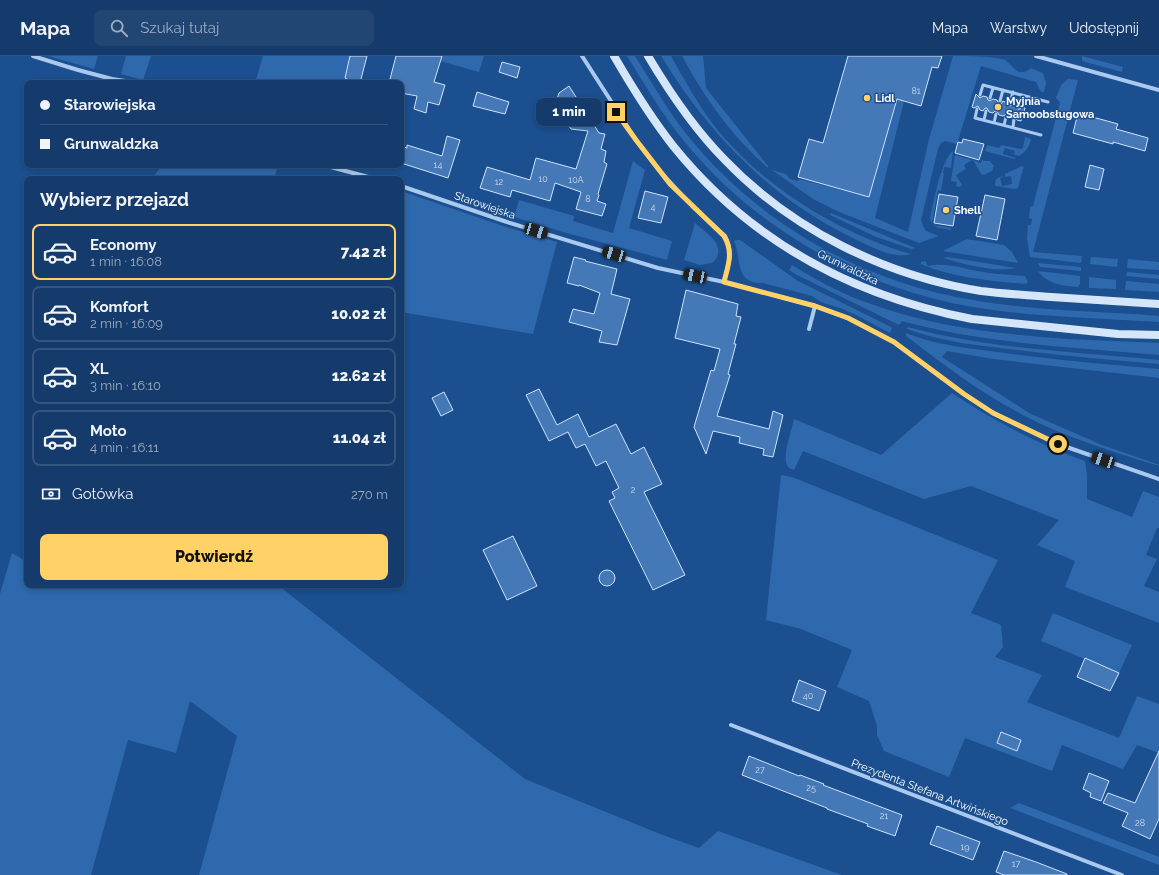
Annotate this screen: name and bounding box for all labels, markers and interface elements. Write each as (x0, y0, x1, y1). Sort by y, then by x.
search box (94, 10, 374, 46)
text: Mapa (20, 17, 70, 39)
icon: search (108, 17, 130, 39)
text: Szukaj tutaj (140, 19, 219, 37)
text: Mapa (932, 20, 968, 36)
text: Warstwy (990, 20, 1047, 36)
text: Udostępnij (1069, 20, 1139, 36)
house number: 81 (911, 86, 921, 96)
place label: Lidl (875, 92, 895, 105)
marker: Lidl (862, 93, 872, 103)
place label: Myjnia Samoobsługowa (1006, 95, 1094, 121)
text: Starowiejska (64, 96, 156, 114)
callout: 1 min (536, 98, 602, 126)
marker: Myjnia Samoobsługowa (993, 102, 1003, 112)
route end (607, 103, 625, 121)
text: 1 min (552, 104, 586, 119)
text: Grunwaldzka (64, 135, 159, 153)
house number: 14 (434, 160, 442, 170)
house number: 10 (538, 174, 548, 184)
house number: 10A (568, 175, 584, 185)
house number: 12 (495, 177, 504, 187)
text: Wybierz przejazd (40, 189, 189, 210)
street label: Starowiejska (453, 189, 517, 222)
house number: 8 (585, 194, 591, 204)
house number: 4 (651, 202, 656, 212)
place label: Shell (954, 204, 981, 217)
marker: Shell (941, 205, 951, 215)
car (523, 222, 549, 240)
icon: car (42, 234, 78, 270)
text: Economy (90, 236, 157, 254)
text: 7.42 zł (341, 243, 386, 261)
car (601, 245, 627, 263)
street label: Grunwaldzka (815, 247, 880, 288)
text: 1 min · 16:08 (90, 254, 162, 269)
car (682, 268, 708, 284)
icon: car (42, 296, 78, 332)
text: Komfort (90, 298, 149, 316)
text: 10.02 zł (331, 305, 386, 323)
text: 2 min · 16:09 (90, 316, 163, 331)
icon: car (42, 358, 78, 394)
text: XL (90, 360, 108, 378)
text: 12.62 zł (332, 367, 386, 385)
text: 3 min · 16:10 (90, 378, 161, 393)
icon: car (42, 420, 78, 456)
text: Moto (90, 422, 127, 440)
text: 11.04 zł (333, 429, 386, 447)
route start (1049, 435, 1067, 453)
text: 4 min · 16:11 (90, 440, 159, 455)
car (1090, 450, 1116, 470)
icon: cash (40, 483, 62, 505)
text: Gotówka (72, 485, 133, 503)
house number: 2 (631, 485, 636, 495)
text: 270 m (351, 487, 388, 502)
button: Potwierdź (40, 534, 388, 580)
house number: 40 (803, 691, 814, 701)
street label: Prezydenta Stefana Artwińskiego (849, 756, 1011, 829)
house number: 27 (755, 765, 765, 775)
house number: 25 (806, 783, 816, 793)
house number: 21 (880, 811, 888, 821)
house number: 28 (1135, 818, 1145, 828)
house number: 19 (960, 842, 970, 852)
house number: 17 (1012, 859, 1020, 869)

